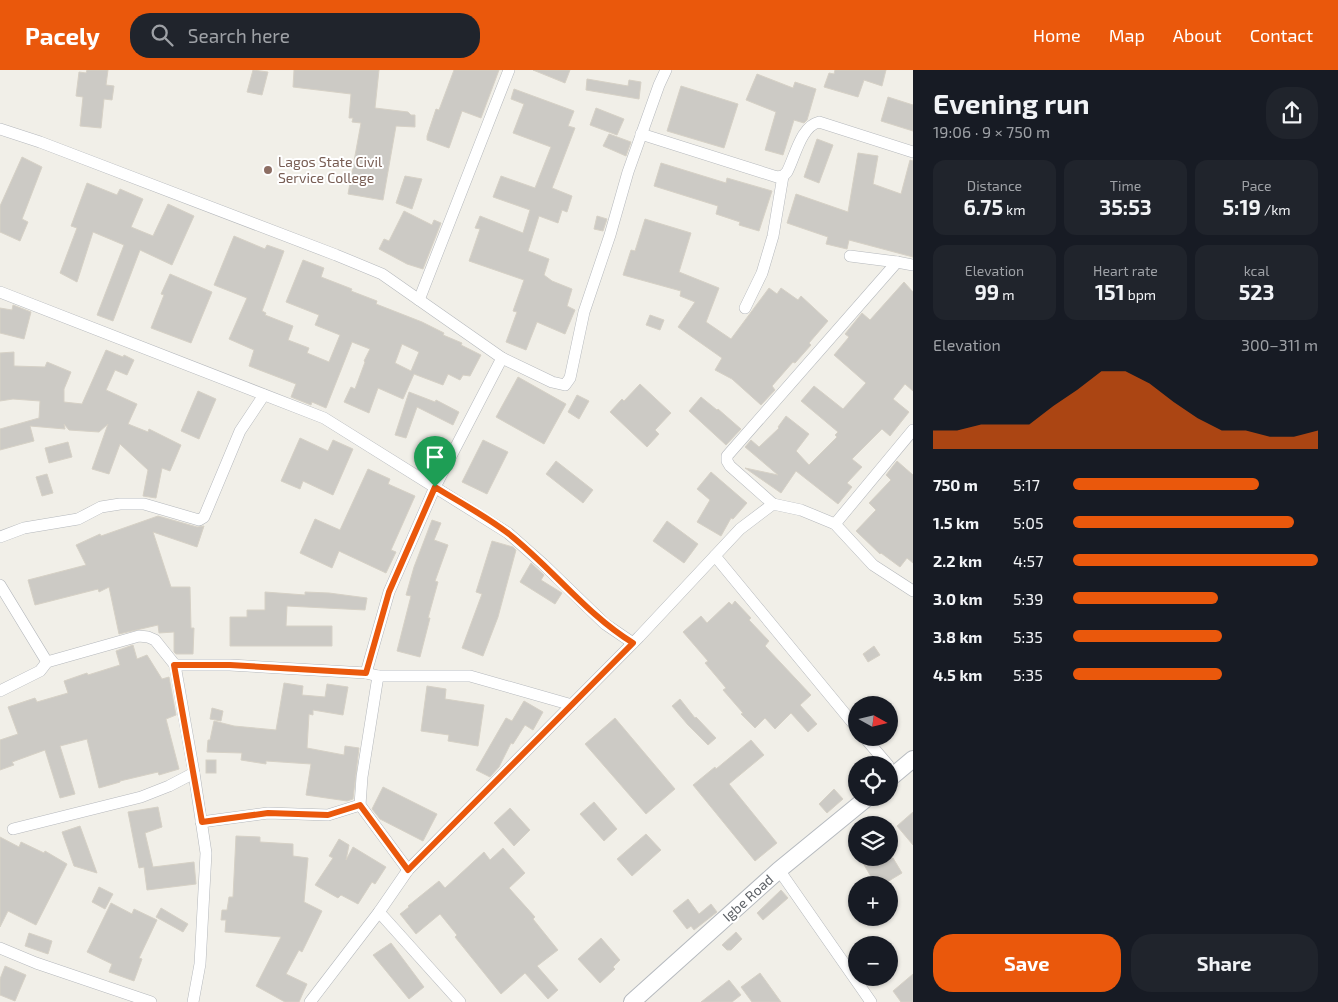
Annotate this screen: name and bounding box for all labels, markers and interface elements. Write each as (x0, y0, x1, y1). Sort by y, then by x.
search box (130, 13, 480, 58)
text: Pacely (25, 21, 100, 50)
icon: search (148, 21, 176, 49)
text: Search here (188, 24, 290, 47)
text: Home (1033, 24, 1081, 46)
text: Map (1109, 24, 1145, 46)
text: About (1173, 24, 1222, 46)
text: Contact (1250, 24, 1313, 46)
text: Evening run (933, 86, 1090, 120)
button: share (1266, 87, 1318, 139)
text: 19:06 · 9 × 750 m (933, 122, 1050, 141)
place label: Lagos State Civil Service College (278, 153, 383, 186)
marker: Lagos State Civil Service College (262, 164, 274, 176)
text: Distance (967, 177, 1022, 194)
text: Time (1110, 177, 1141, 194)
text: Pace (1241, 177, 1272, 194)
text: 6.75 (963, 194, 1003, 219)
text: 35:53 (1099, 194, 1152, 219)
text: 5:19 (1222, 194, 1261, 219)
text: km (1003, 201, 1026, 218)
text: /km (1261, 201, 1291, 218)
text: Elevation (965, 262, 1024, 279)
text: Heart rate (1093, 262, 1158, 279)
text: kcal (1244, 262, 1269, 279)
text: 99 (974, 279, 999, 304)
text: 151 (1095, 279, 1125, 304)
text: 523 (1239, 279, 1274, 304)
text: m (999, 286, 1015, 303)
text: bpm (1125, 286, 1156, 303)
text: Elevation (933, 335, 1001, 354)
text: 300–311 m (1241, 335, 1318, 354)
pin (414, 436, 456, 487)
icon: arrive (421, 443, 449, 471)
text: 750 m (933, 475, 978, 494)
text: 5:17 (1013, 475, 1040, 494)
text: 1.5 km (933, 513, 979, 532)
text: 5:05 (1013, 513, 1044, 532)
text: 2.2 km (933, 551, 982, 570)
text: 4:57 (1013, 551, 1043, 570)
text: 3.0 km (933, 589, 983, 608)
text: 5:39 (1013, 589, 1043, 608)
text: 3.8 km (933, 627, 982, 646)
text: 5:35 (1013, 627, 1043, 646)
text: 4.5 km (933, 665, 982, 684)
text: 5:35 (1013, 665, 1043, 684)
north arrow (848, 696, 898, 746)
map controls (848, 696, 898, 986)
button: locate (848, 756, 898, 806)
button: layers (848, 816, 898, 866)
street label: Igbe Road (719, 870, 777, 925)
button: + (848, 876, 898, 926)
button: Save (933, 934, 1121, 992)
button: Share (1131, 934, 1318, 992)
button: − (848, 936, 898, 986)

